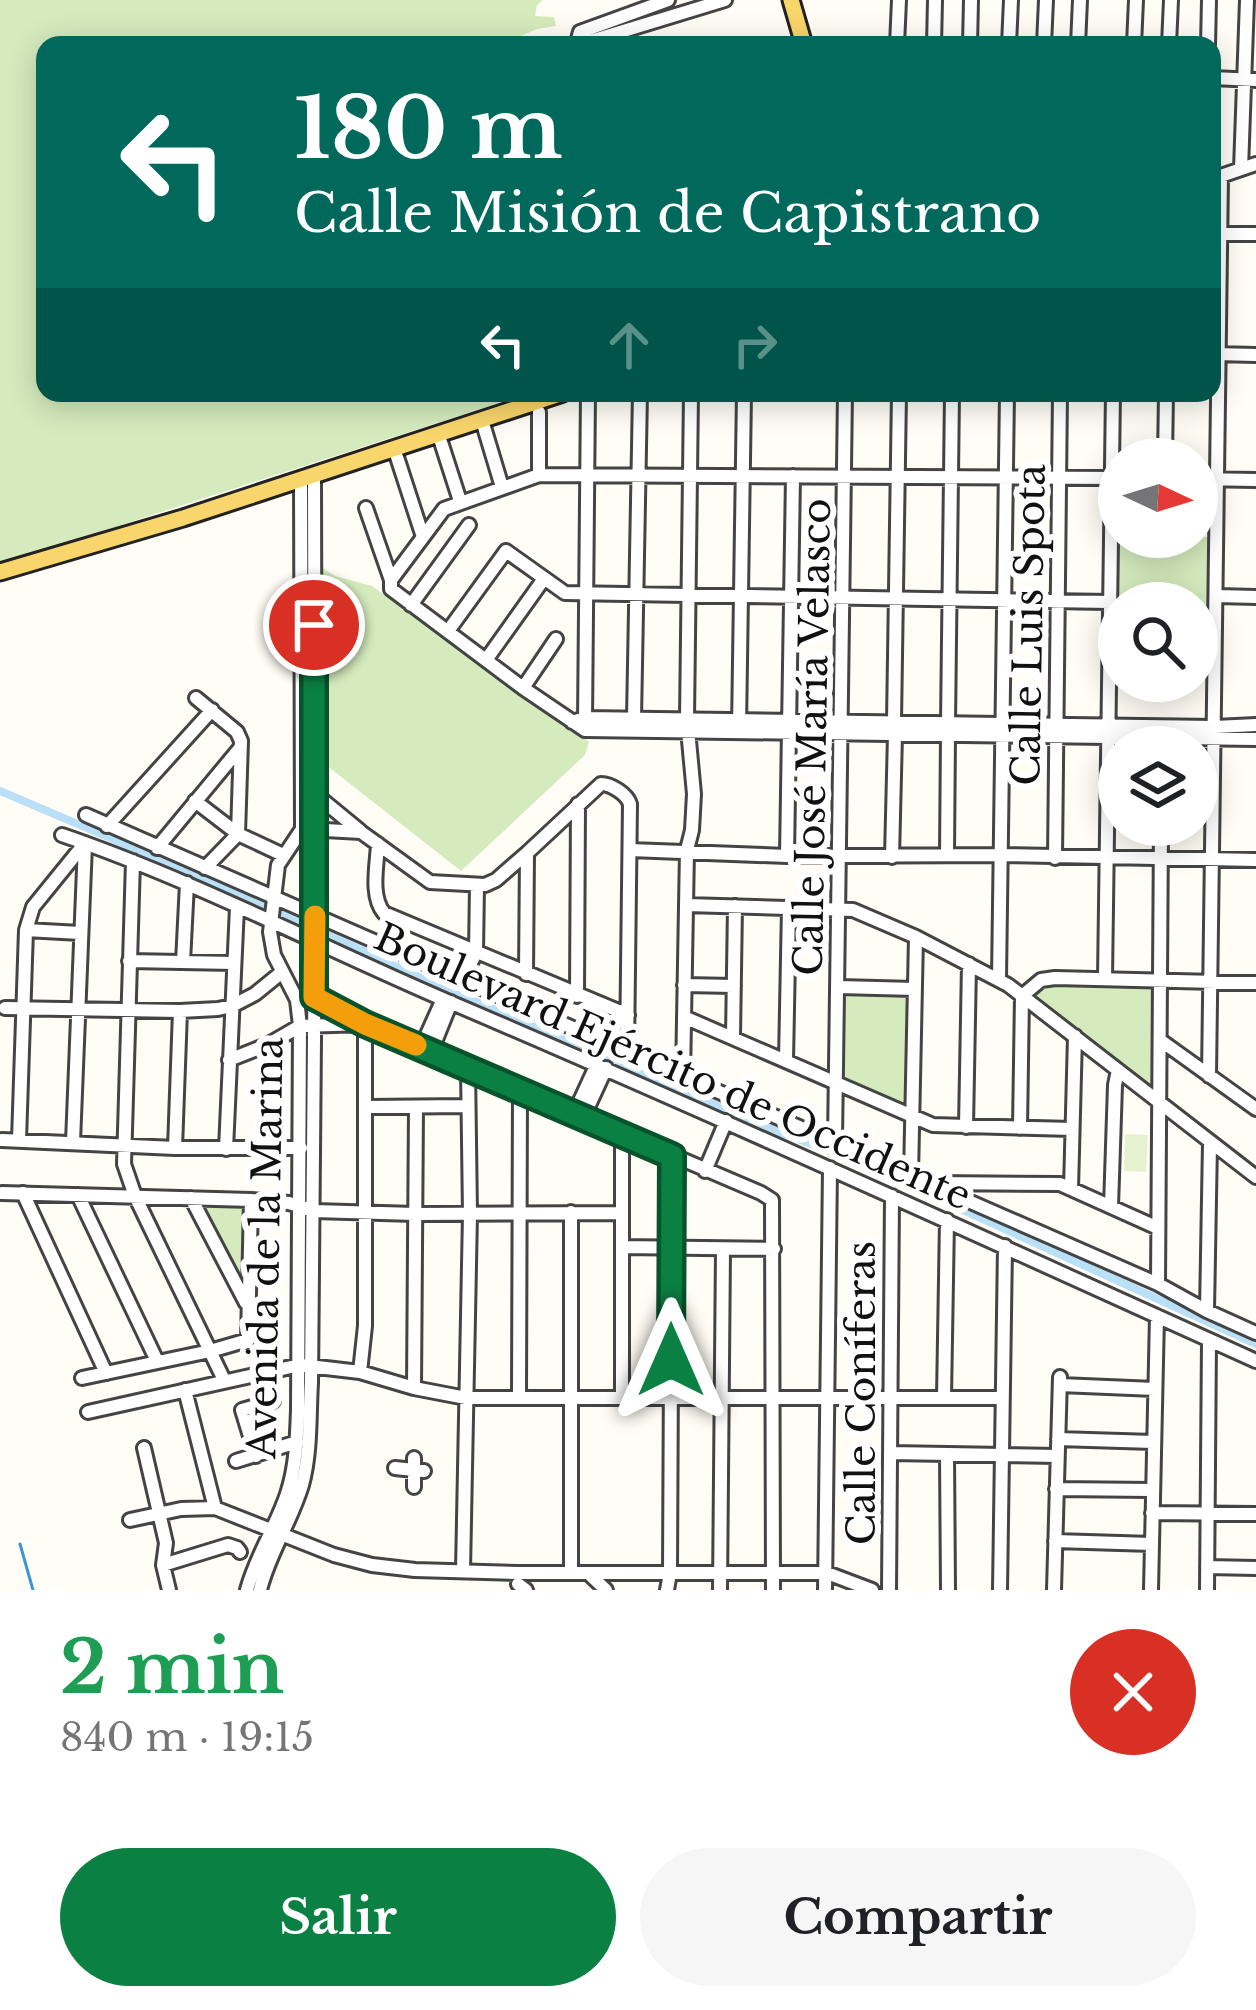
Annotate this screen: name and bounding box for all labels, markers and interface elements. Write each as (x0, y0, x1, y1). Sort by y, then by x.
text: 180 m (294, 77, 563, 181)
icon: left (96, 84, 252, 240)
text: Calle Misión de Capistrano (294, 180, 1041, 247)
icon: left (470, 312, 536, 378)
icon: ahead (596, 312, 662, 378)
icon: right (722, 312, 788, 378)
north arrow (1098, 438, 1218, 558)
map controls (1098, 438, 1218, 846)
street label: Calle Luis Spota (1001, 463, 1056, 786)
street label: Calle José María Velasco (784, 498, 841, 976)
pin (263, 574, 365, 676)
button: search (1098, 582, 1218, 702)
icon: arrive (281, 592, 347, 658)
button: layers (1098, 726, 1218, 846)
street label: Boulevard Ejército de Occidente (367, 912, 979, 1221)
street label: Avenida de la Marina (237, 1037, 294, 1460)
street label: Calle Coníferas (837, 1241, 886, 1545)
position arrow (608, 1297, 734, 1423)
text: 2 min (60, 1623, 284, 1712)
button: close (1070, 1629, 1196, 1755)
text: 840 m · 19:15 (60, 1713, 314, 1762)
button: Salir (60, 1848, 616, 1986)
button: Compartir (640, 1848, 1196, 1986)

